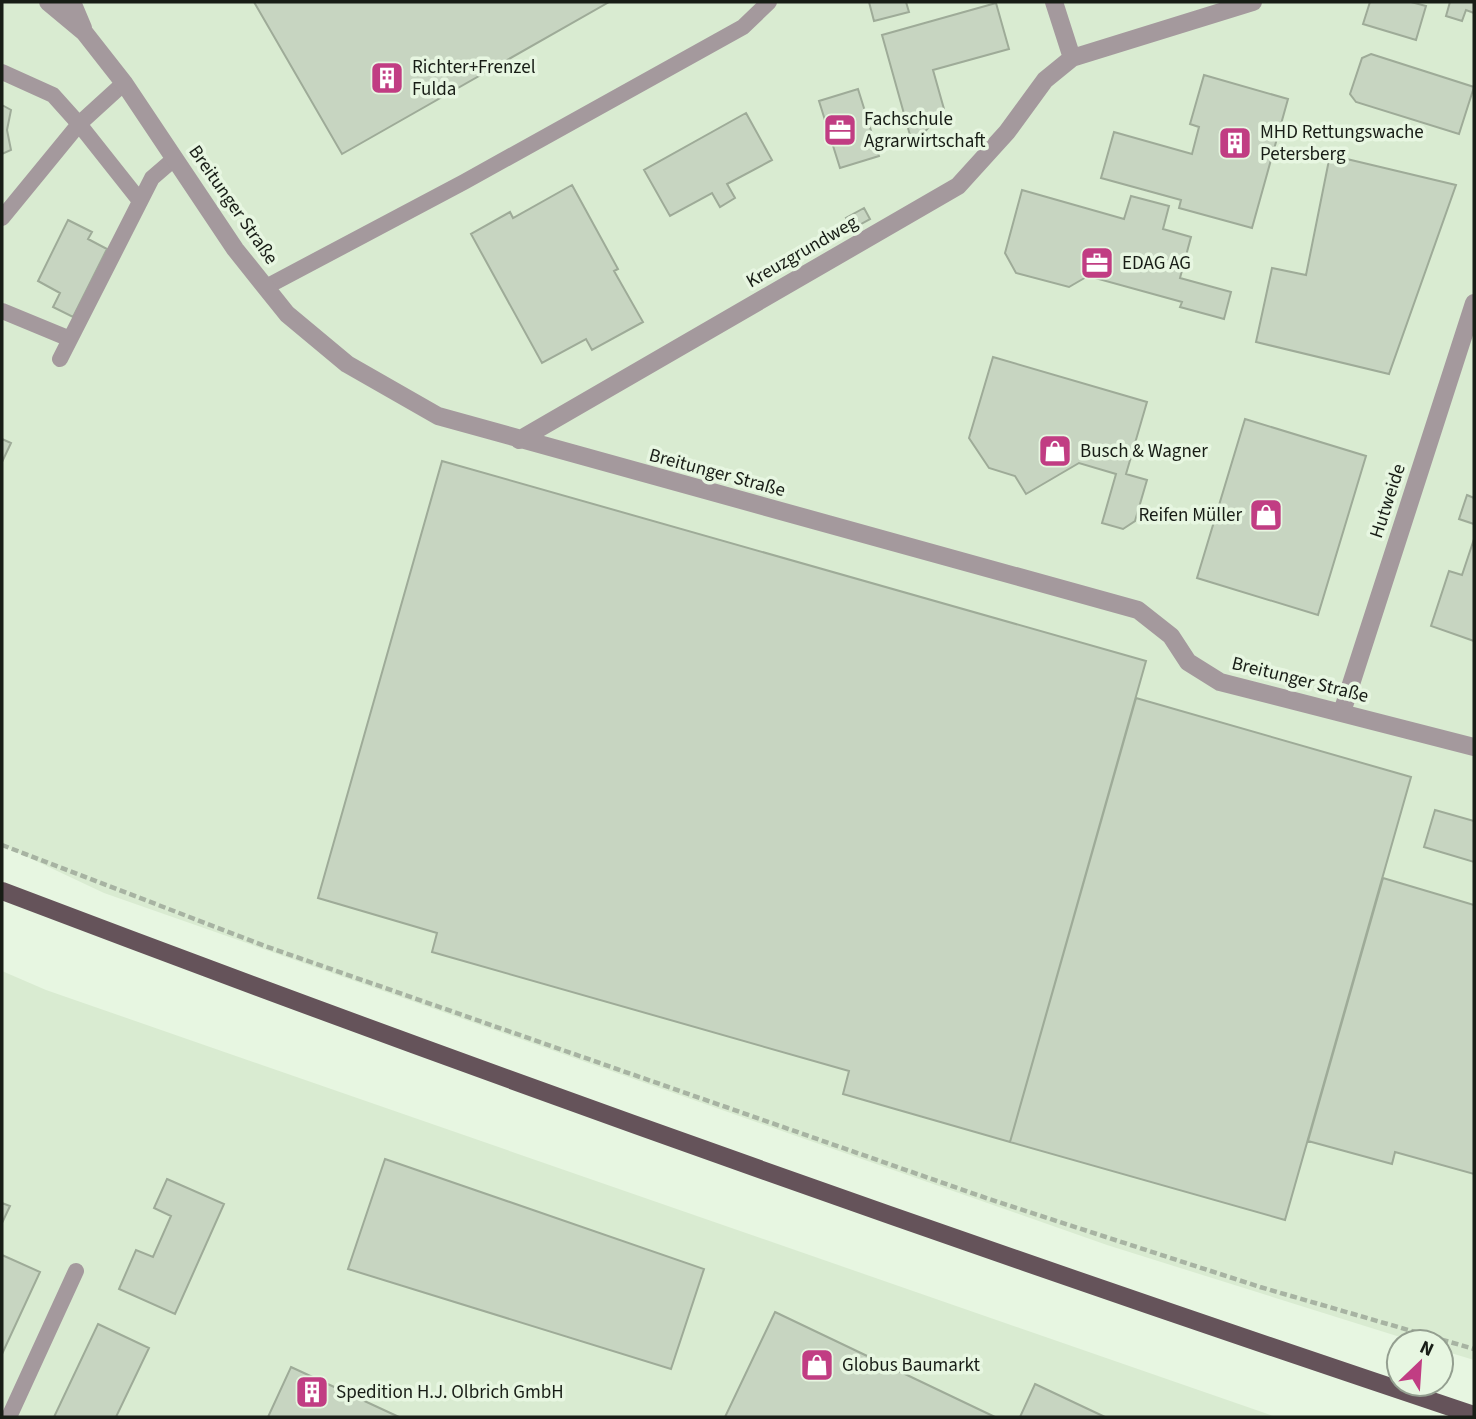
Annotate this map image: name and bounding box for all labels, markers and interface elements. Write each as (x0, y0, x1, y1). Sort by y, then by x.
place label: Richter+Frenzel Fulda (412, 54, 536, 103)
building icon: Richter+Frenzel Fulda (368, 59, 406, 97)
place label: Fachschule Agrarwirtschaft (864, 106, 986, 155)
office icon: Fachschule Agrarwirtschaft (821, 111, 859, 149)
place label: MHD Rettungswache Petersberg (1260, 119, 1424, 168)
building icon: MHD Rettungswache Petersberg (1216, 124, 1254, 162)
street label: Breitunger Straße (182, 140, 284, 270)
street label: Kreuzgrundweg (741, 209, 863, 295)
office icon: EDAG AG (1078, 244, 1116, 282)
place label: EDAG AG (1122, 250, 1191, 277)
shop icon: Busch & Wagner (1036, 432, 1074, 470)
place label: Busch & Wagner (1080, 438, 1208, 465)
street label: Breitunger Straße (646, 442, 788, 504)
street label: Hutweide (1363, 460, 1413, 542)
shop icon: Reifen Müller (1247, 496, 1285, 534)
place label: Reifen Müller (1138, 502, 1242, 529)
street label: Breitunger Straße (1229, 650, 1371, 710)
north arrow (1385, 1328, 1455, 1398)
text: N (1415, 1334, 1438, 1364)
shop icon: Globus Baumarkt (798, 1346, 836, 1384)
place label: Globus Baumarkt (842, 1352, 980, 1379)
building icon: Spedition H.J. Olbrich GmbH (293, 1373, 331, 1411)
place label: Spedition H.J. Olbrich GmbH (336, 1379, 564, 1406)

